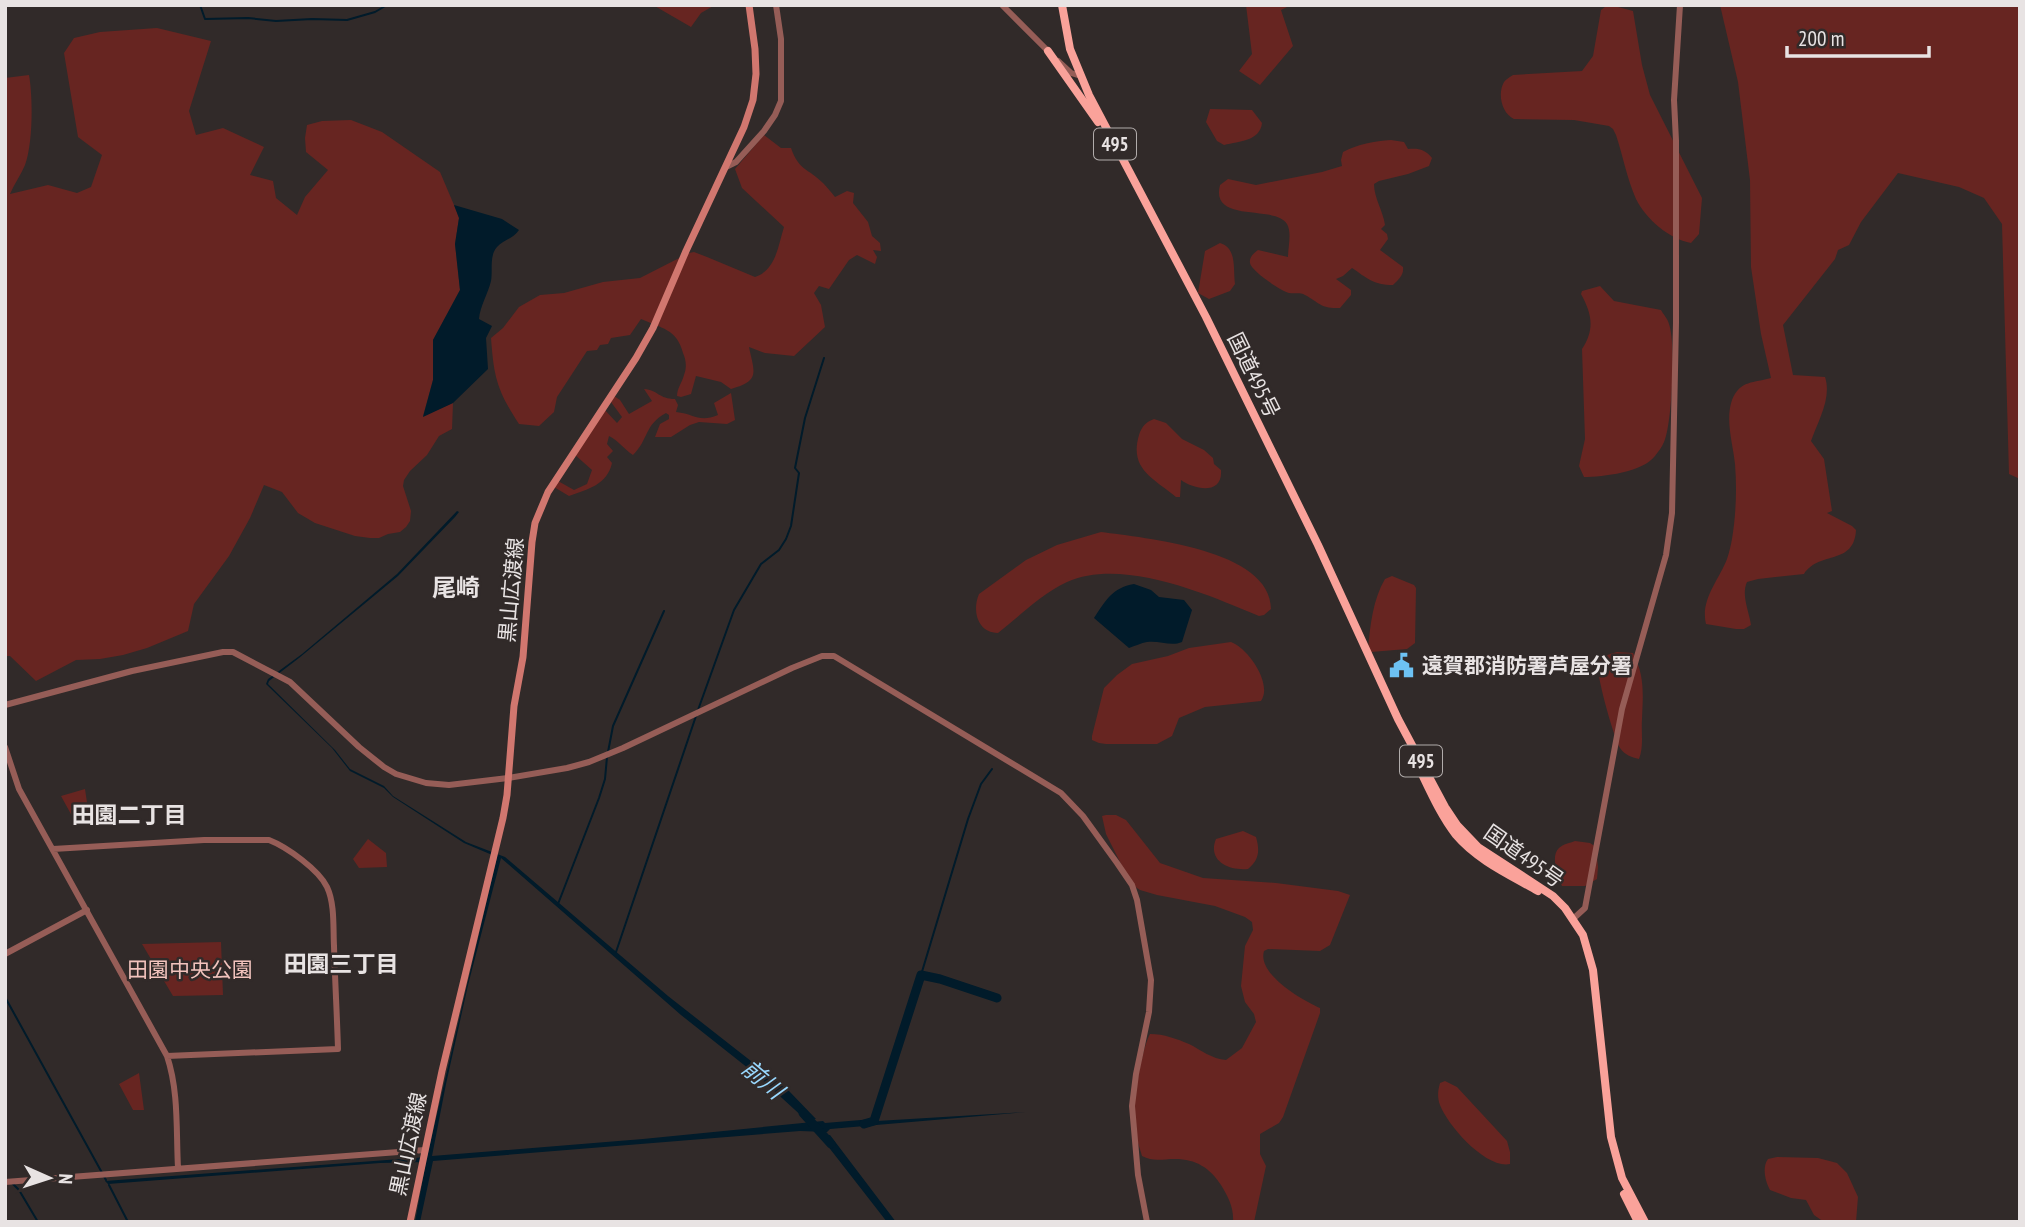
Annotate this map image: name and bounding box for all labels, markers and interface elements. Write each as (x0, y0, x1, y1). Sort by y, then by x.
scale bar (1787, 14, 1929, 58)
text: 200 m (1798, 25, 1844, 52)
road number: 495 (1094, 128, 1136, 160)
street label: 国道495号 (1222, 328, 1286, 422)
street label: 黒山広渡線 (493, 537, 529, 643)
district label: 尾崎 (432, 572, 480, 603)
public building icon: 遠賀郡消防署芦屋分署 (1388, 651, 1416, 679)
place label: 遠賀郡消防署芦屋分署 (1422, 652, 1632, 679)
road number: 495 (1400, 746, 1442, 776)
district label: 田園二丁目 (72, 800, 187, 829)
street label: 国道495号 (1479, 819, 1569, 893)
district label: 田園三丁目 (284, 949, 399, 978)
park label: 田園中央公園 (127, 956, 253, 983)
water label: 前川 (736, 1053, 792, 1107)
street label: 黒山広渡線 (384, 1090, 432, 1198)
north arrow (14, 1143, 84, 1213)
text: N (54, 1173, 78, 1185)

